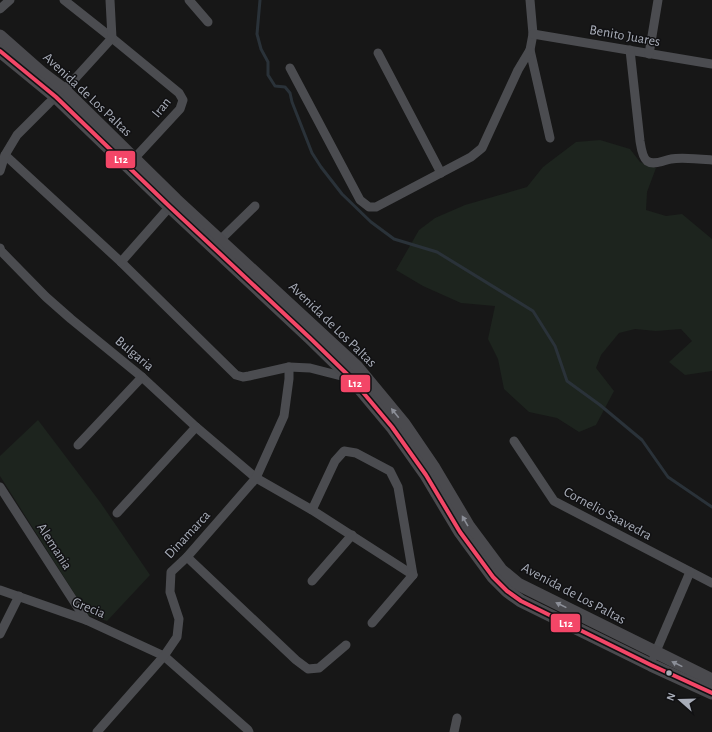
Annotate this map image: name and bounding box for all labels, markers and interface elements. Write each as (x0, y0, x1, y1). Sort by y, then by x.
street label: Benito Juares (588, 23, 661, 49)
street label: Avenida de Los Paltas (40, 50, 134, 139)
street label: Iran (150, 95, 174, 120)
line badge: L12 (105, 150, 136, 169)
text: L12 (114, 154, 128, 165)
street label: Avenida de Los Paltas (286, 280, 379, 370)
street label: Bulgaria (112, 334, 157, 374)
line badge: L12 (340, 374, 371, 393)
text: L12 (348, 378, 362, 389)
one-way arrow (390, 407, 399, 418)
street label: Cornelio Saavedra (561, 485, 654, 543)
street label: Dinamarca (162, 508, 214, 561)
one-way arrow (462, 516, 469, 527)
street label: Alemania (34, 521, 75, 573)
street label: Avenida de Los Paltas (519, 561, 628, 627)
street label: Grecia (70, 595, 108, 621)
one-way arrow (555, 602, 566, 609)
line badge: L12 (550, 613, 581, 633)
text: L12 (559, 618, 573, 629)
one-way arrow (671, 660, 683, 667)
unlabelled marker (664, 668, 674, 678)
north arrow (660, 680, 700, 720)
text: N (665, 691, 678, 702)

